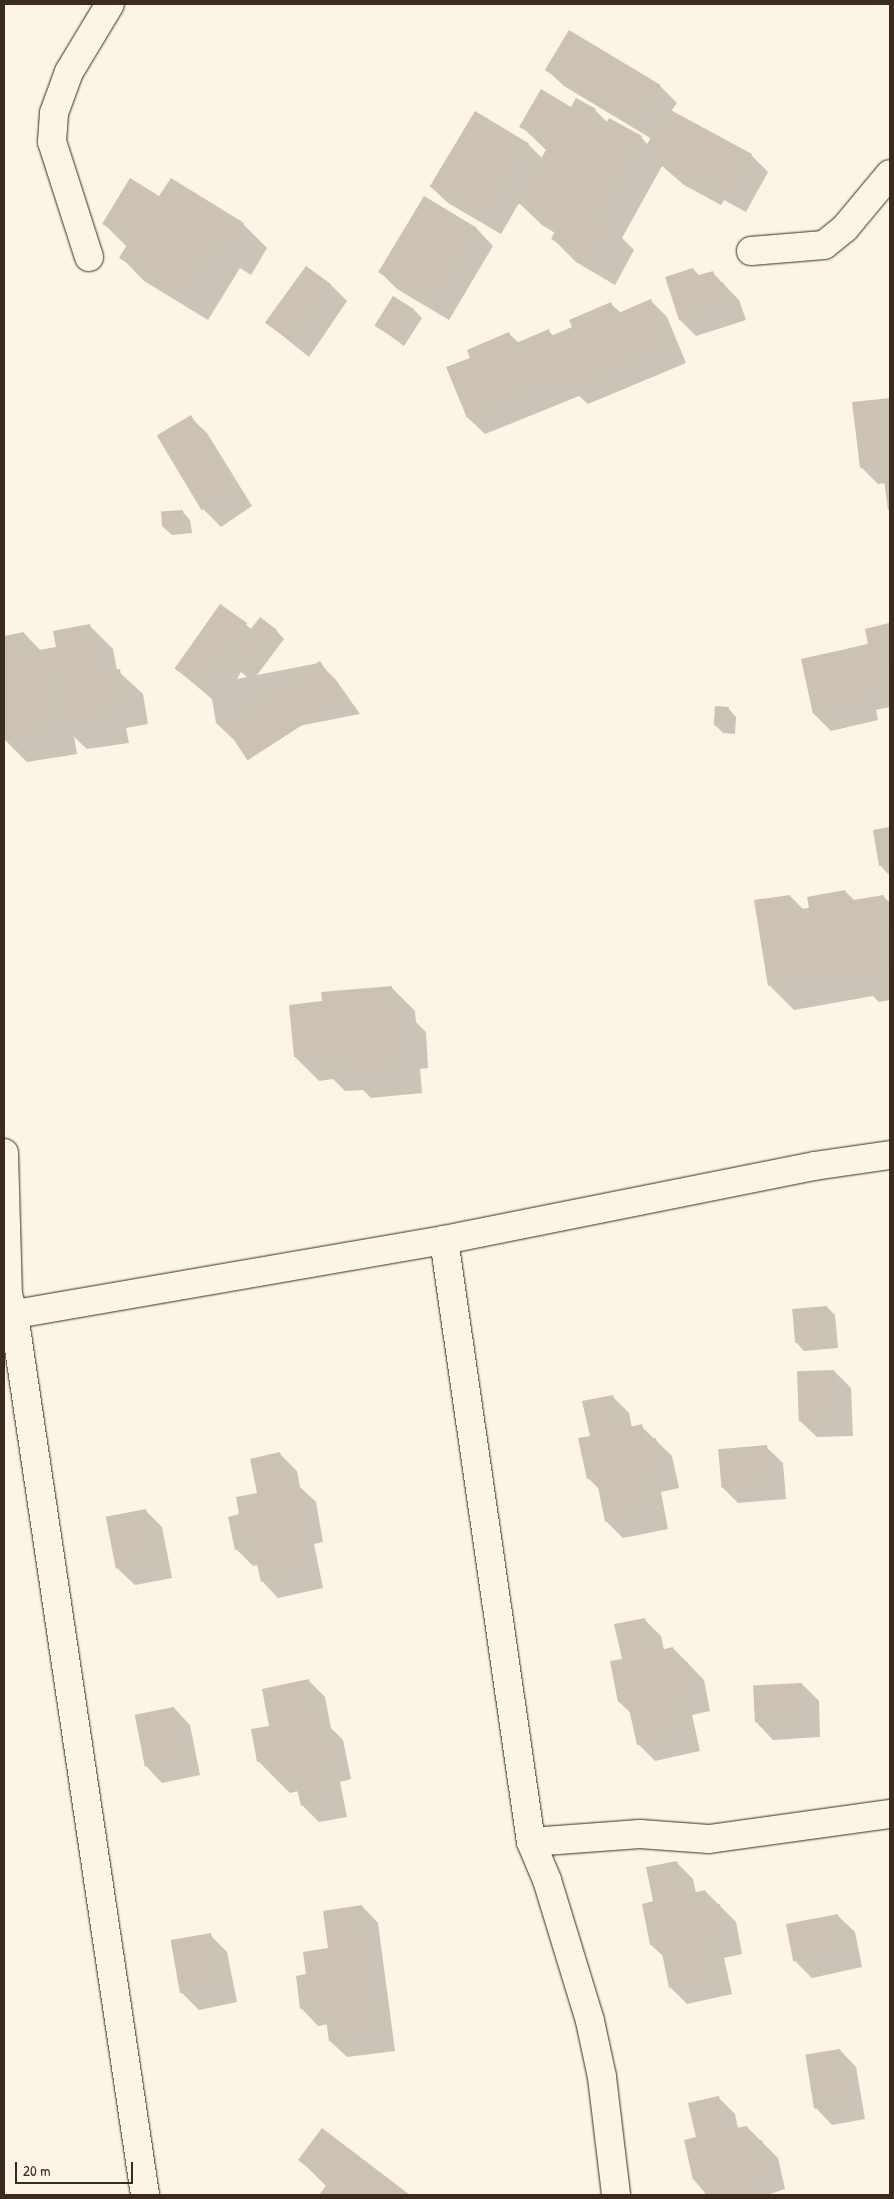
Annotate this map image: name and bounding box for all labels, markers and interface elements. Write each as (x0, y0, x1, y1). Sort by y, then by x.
scale bar (18, 2152, 135, 2184)
text: 20 m (23, 2160, 50, 2181)

